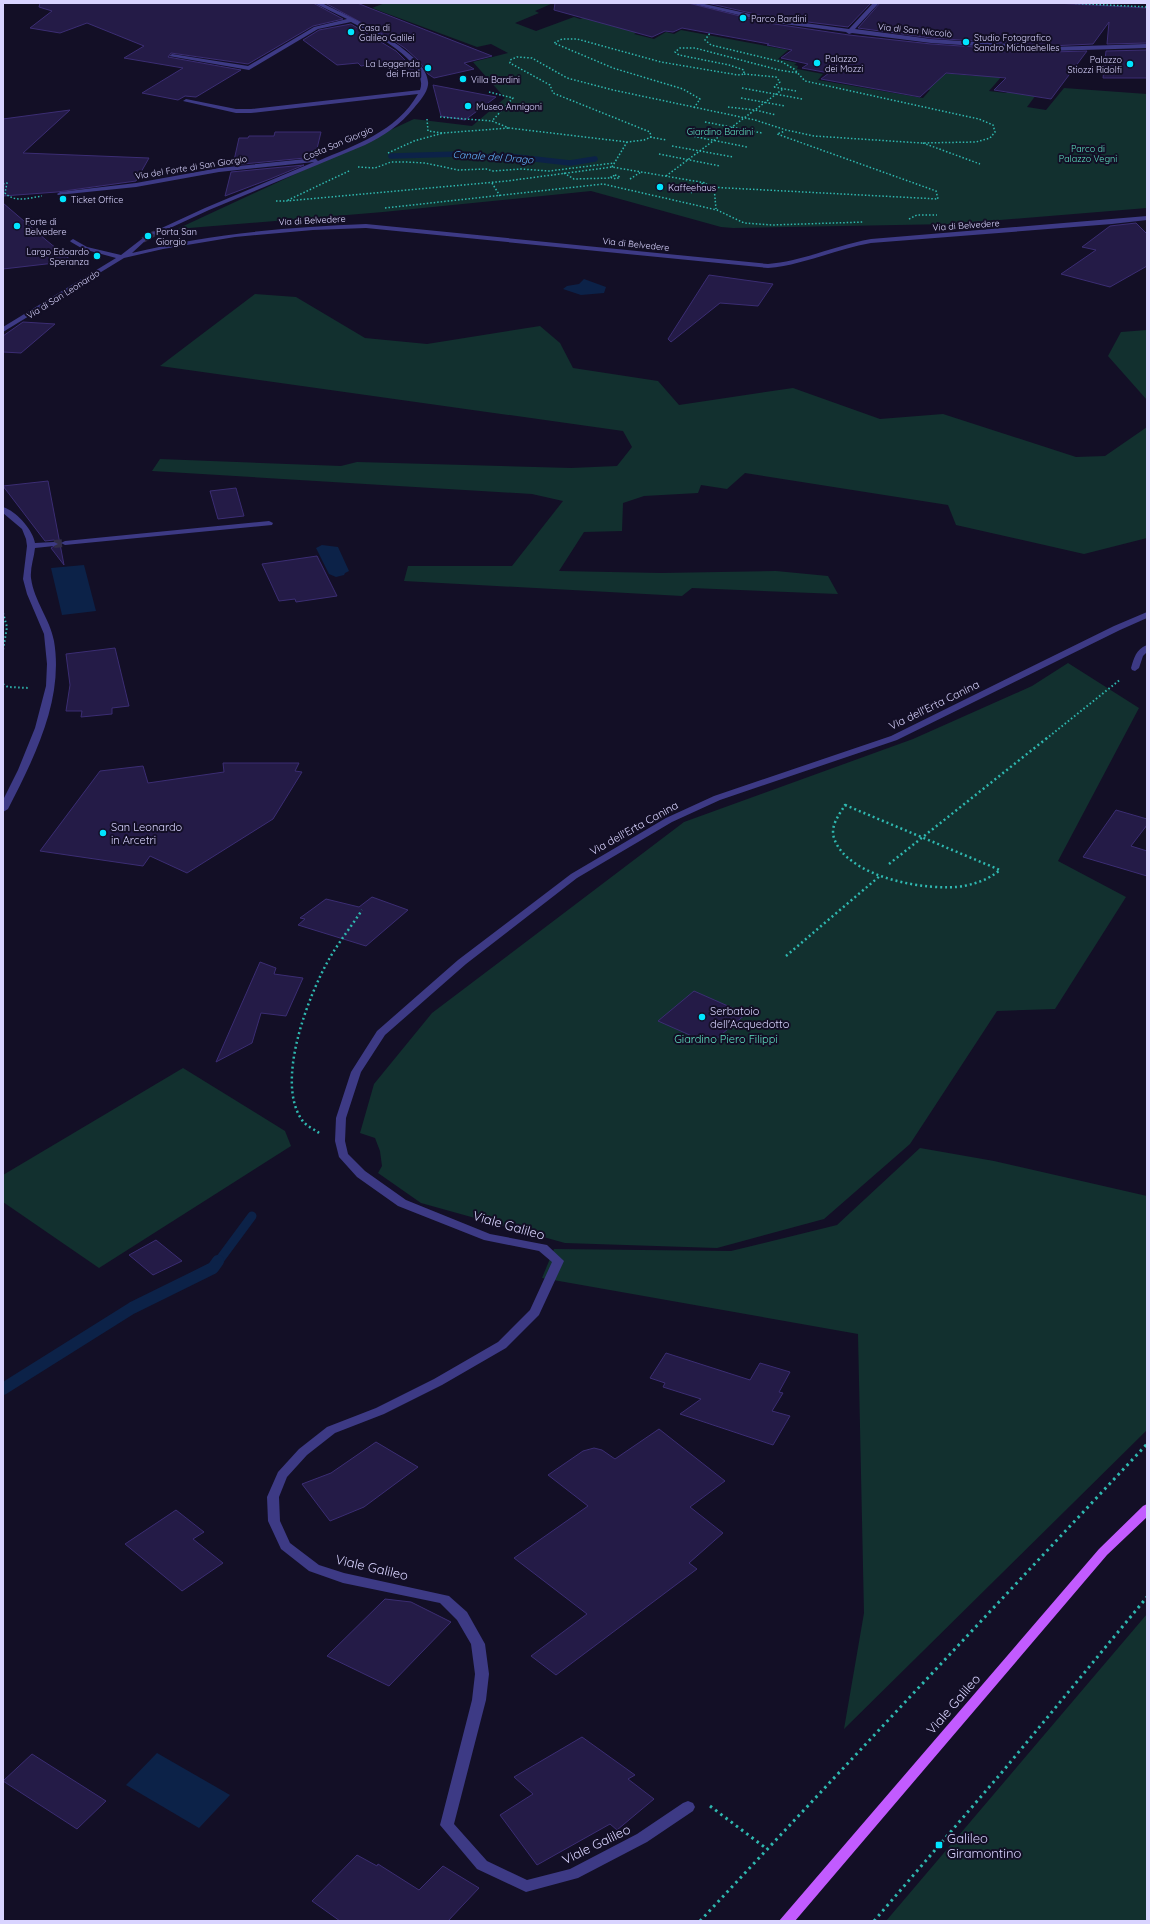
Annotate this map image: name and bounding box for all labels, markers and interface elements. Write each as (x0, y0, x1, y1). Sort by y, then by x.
marker: Parco Bardini (738, 13, 748, 23)
place label: Parco Bardini (751, 13, 807, 24)
street label: Via di San Niccolò (877, 21, 953, 39)
place label: Casa di Galileo Galilei (359, 22, 415, 43)
marker: Casa di Galileo Galilei (346, 27, 356, 37)
place label: Studio Fotografico Sandro Michaehelles (974, 32, 1060, 53)
marker: Studio Fotografico Sandro Michaehelles (961, 37, 971, 47)
place label: Palazzo dei Mozzi (825, 53, 863, 74)
place label: Palazzo Stiozzi Ridolfi (1068, 54, 1122, 75)
place label: La Leggenda dei Frati (365, 58, 420, 79)
marker: Palazzo dei Mozzi (812, 58, 822, 68)
marker: Palazzo Stiozzi Ridolfi (1125, 59, 1135, 69)
marker: La Leggenda dei Frati (423, 63, 433, 73)
marker: Villa Bardini (458, 74, 468, 84)
place label: Villa Bardini (471, 74, 520, 85)
marker: Museo Annigoni (463, 101, 473, 111)
place label: Museo Annigoni (476, 101, 542, 112)
street label: Costa San Giorgio (302, 123, 374, 163)
park label: Giardino Bardini (687, 126, 753, 137)
park label: Parco di Palazzo Vegni (1059, 143, 1117, 164)
water label: Canale del Drago (452, 148, 535, 166)
street label: Via del Forte di San Giorgio (134, 153, 248, 181)
marker: Kaffeehaus (655, 182, 665, 192)
place label: Kaffeehaus (668, 182, 716, 193)
marker: Ticket Office (58, 194, 68, 204)
place label: Ticket Office (71, 194, 123, 205)
street label: Via di Belvedere (278, 213, 346, 227)
place label: Forte di Belvedere (25, 216, 66, 237)
street label: Via di Belvedere (932, 217, 1000, 233)
marker: Forte di Belvedere (12, 221, 22, 231)
place label: Porta San Giorgio (156, 226, 197, 247)
marker: Porta San Giorgio (143, 231, 153, 241)
street label: Via di Belvedere (602, 235, 670, 253)
place label: Largo Edoardo Speranza (27, 246, 89, 267)
marker: Largo Edoardo Speranza (92, 251, 102, 261)
street label: Via di San Leonardo (24, 267, 102, 321)
street label: Via dell'Erta Canina (886, 677, 982, 733)
street label: Via dell'Erta Canina (587, 798, 681, 858)
place label: San Leonardo in Arcetri (111, 820, 183, 847)
marker: San Leonardo in Arcetri (98, 828, 108, 838)
place label: Serbatoio dell'Acquedotto (710, 1004, 790, 1031)
marker: Serbatoio dell'Acquedotto (697, 1012, 707, 1022)
park label: Giardino Piero Filippi (674, 1032, 778, 1046)
street label: Viale Galileo (471, 1207, 547, 1243)
street label: Viale Galileo (334, 1551, 410, 1583)
street label: Viale Galileo (923, 1671, 983, 1737)
street label: Viale Galileo (559, 1821, 633, 1867)
place label: Galileo Giramontino (947, 1830, 1021, 1861)
marker: Galileo Giramontino (934, 1840, 944, 1850)

